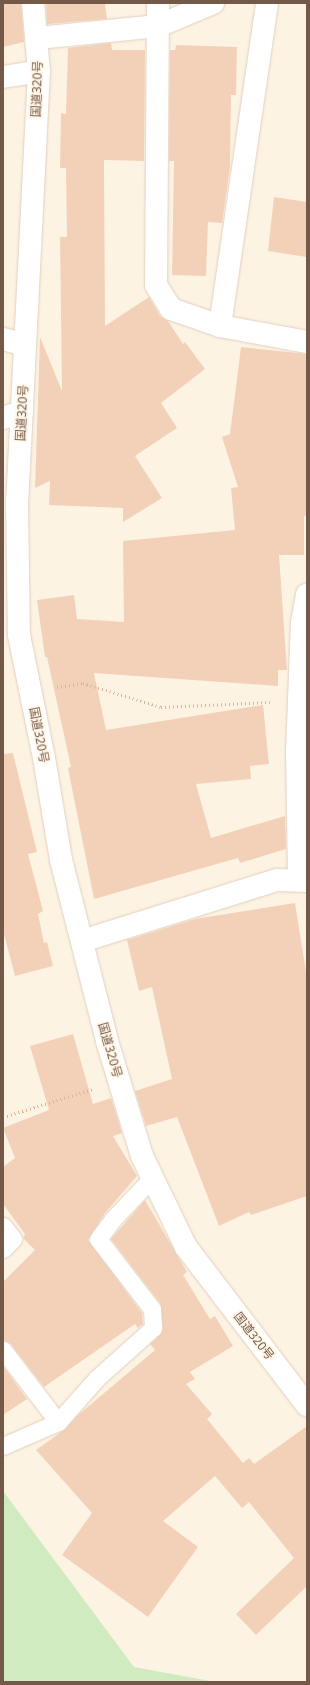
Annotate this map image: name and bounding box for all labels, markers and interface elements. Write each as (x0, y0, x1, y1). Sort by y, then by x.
street label: 国道320号 (29, 60, 45, 118)
street label: 国道320号 (13, 384, 31, 442)
street label: 国道320号 (27, 706, 51, 764)
street label: 国道320号 (95, 1021, 125, 1079)
street label: 国道320号 (231, 1309, 277, 1363)

